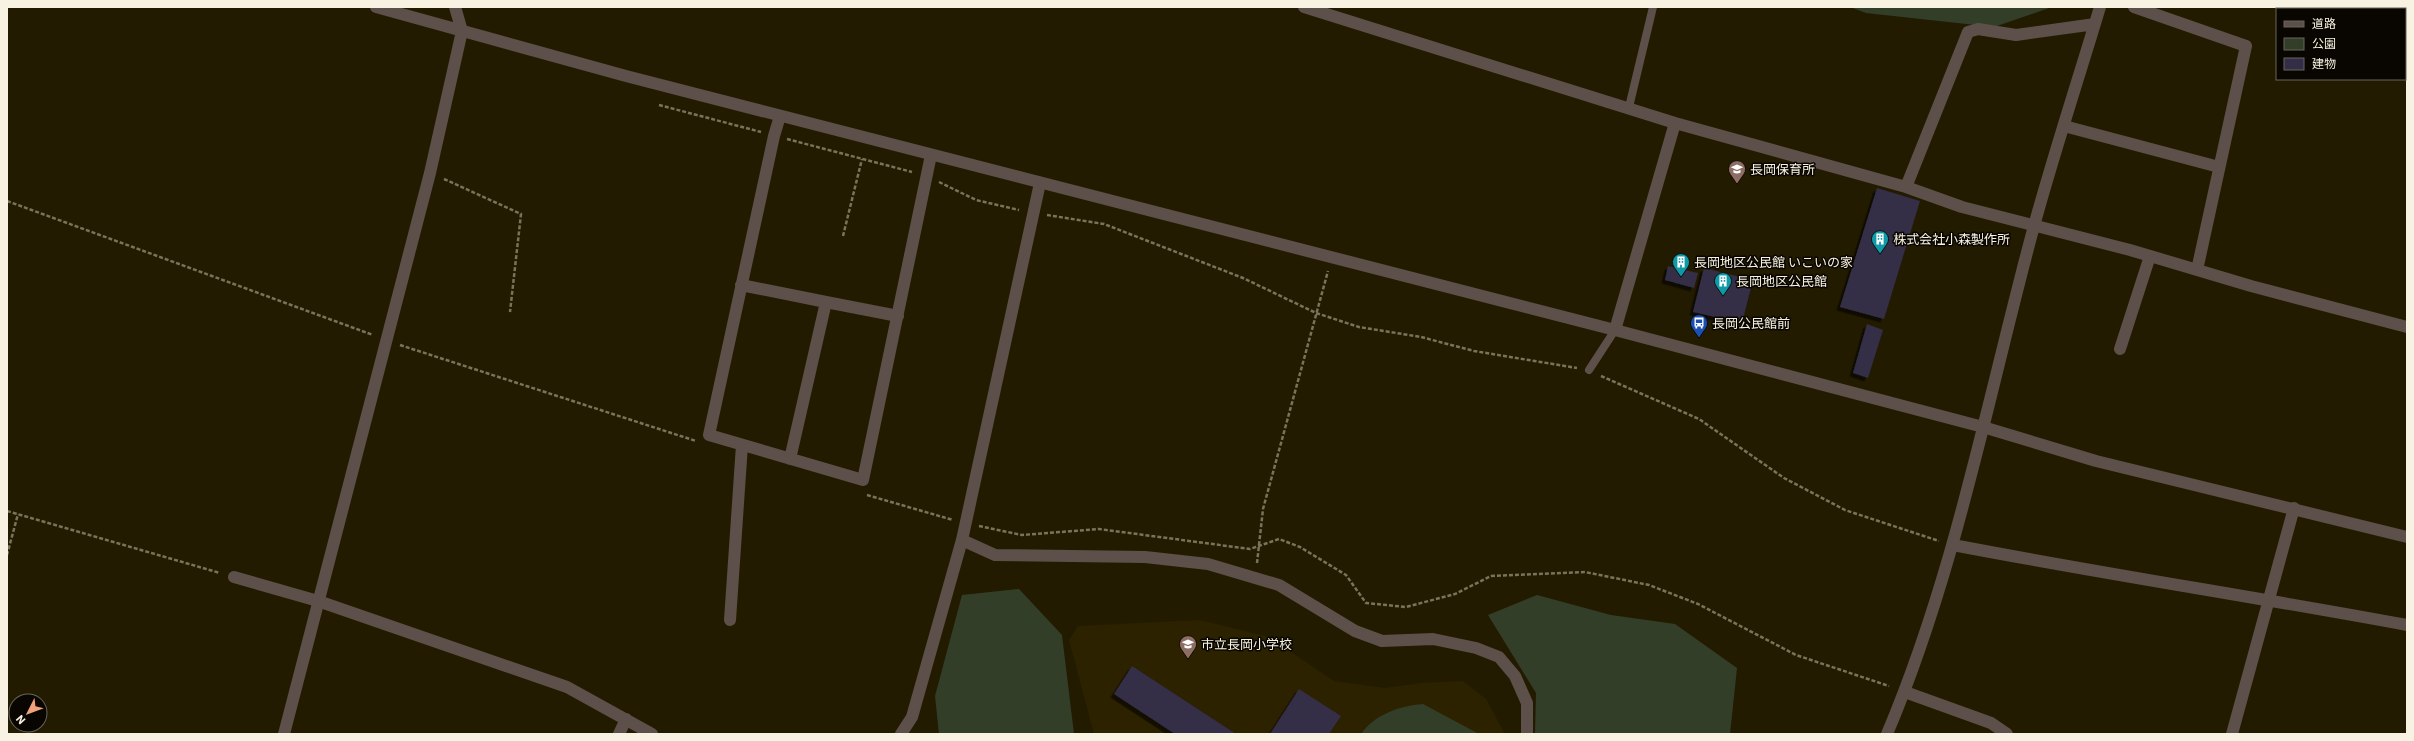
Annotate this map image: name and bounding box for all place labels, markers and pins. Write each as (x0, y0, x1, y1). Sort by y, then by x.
school or university icon: 長岡保育所 (1727, 159, 1747, 184)
place label: 長岡保育所 (1750, 161, 1815, 178)
building icon: 株式会社小森製作所 (1870, 229, 1890, 254)
place label: 株式会社小森製作所 (1893, 231, 2010, 248)
building icon: 長岡地区公民館 いこいの家 (1671, 252, 1691, 277)
place label: 長岡地区公民館 いこいの家 (1694, 254, 1853, 271)
building icon: 長岡地区公民館 (1713, 271, 1733, 296)
place label: 長岡地区公民館 (1736, 273, 1827, 290)
bus stop icon: 長岡公民館前 (1689, 313, 1709, 338)
place label: 長岡公民館前 (1712, 315, 1790, 332)
school or university icon: 市立長岡小学校 (1178, 634, 1198, 659)
place label: 市立長岡小学校 (1201, 636, 1292, 653)

